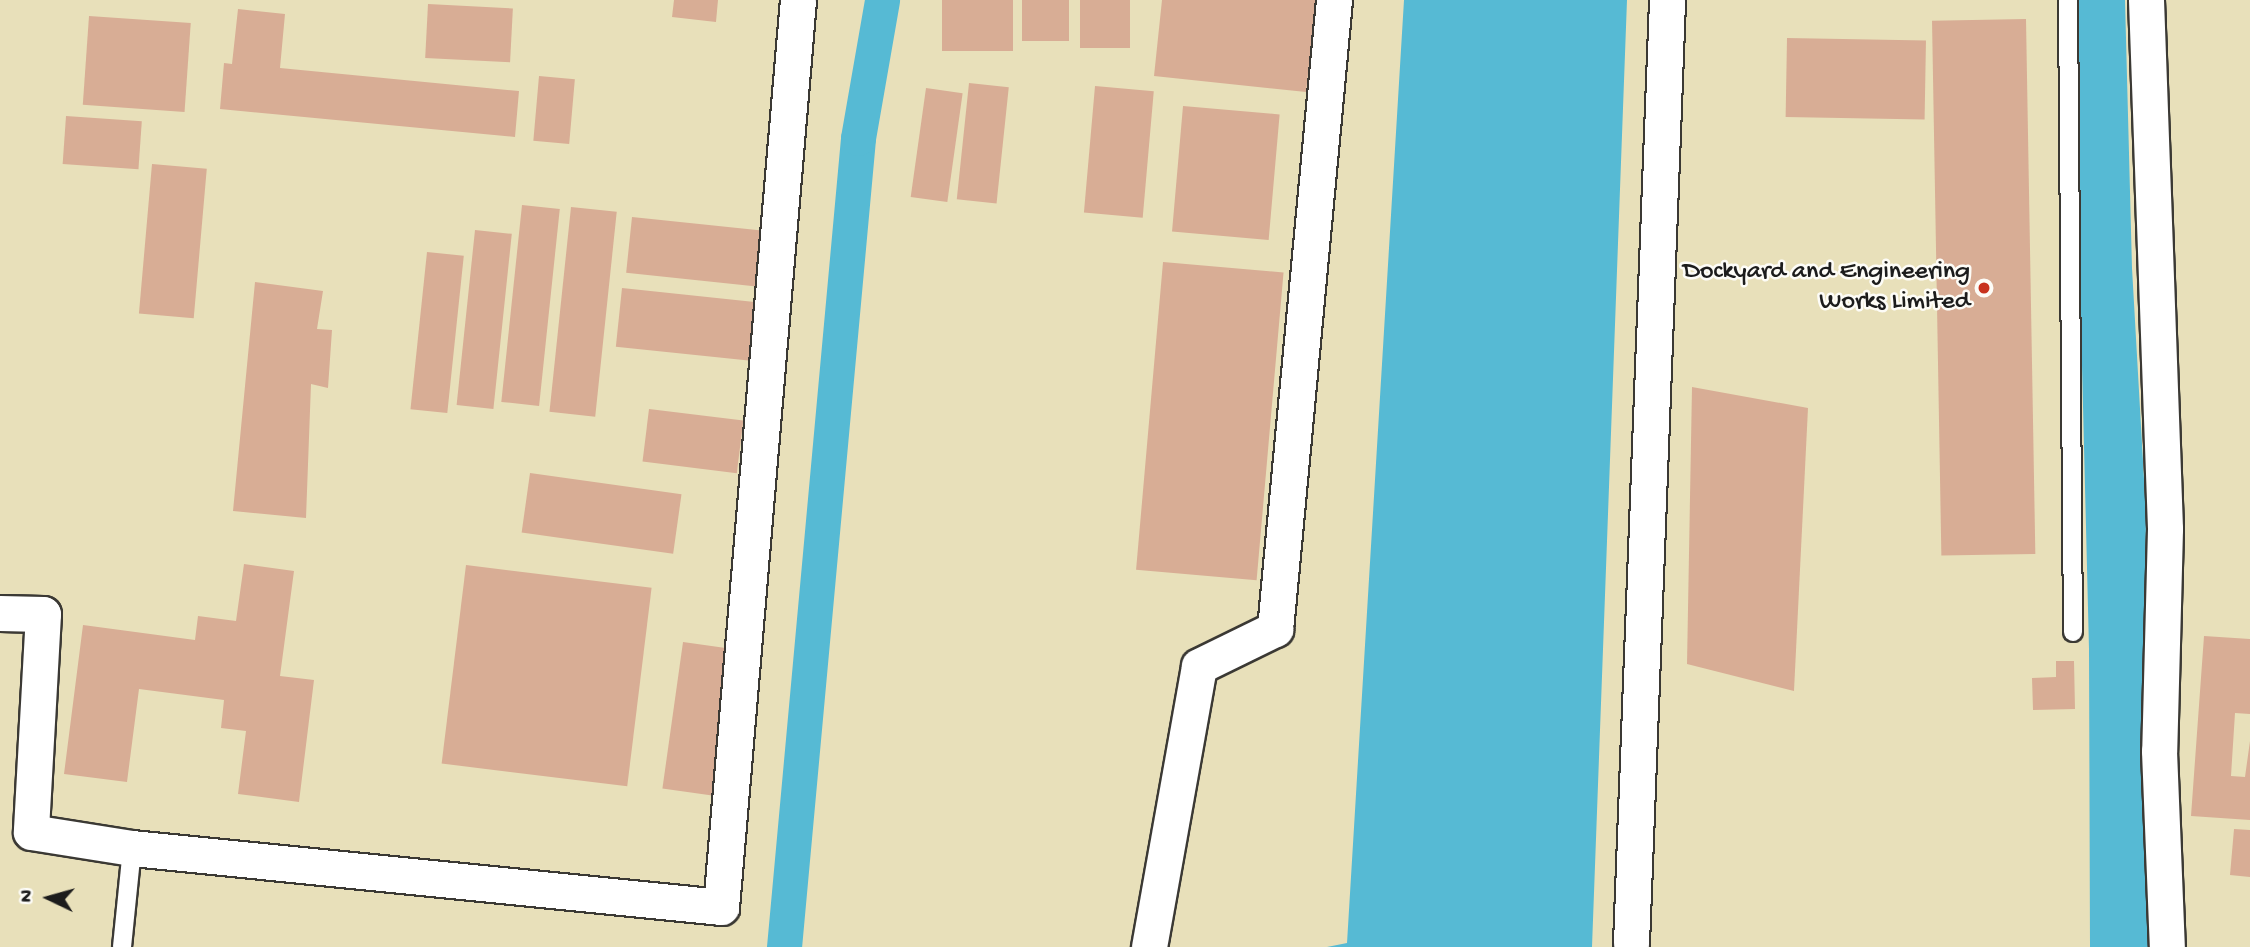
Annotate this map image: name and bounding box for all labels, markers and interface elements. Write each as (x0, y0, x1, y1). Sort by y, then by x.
place label: Dockyard and Engineering Works Limited (1683, 257, 1970, 318)
marker: Dockyard and Engineering Works Limited (1976, 280, 1992, 296)
north arrow (14, 863, 84, 933)
text: N (16, 889, 40, 903)

